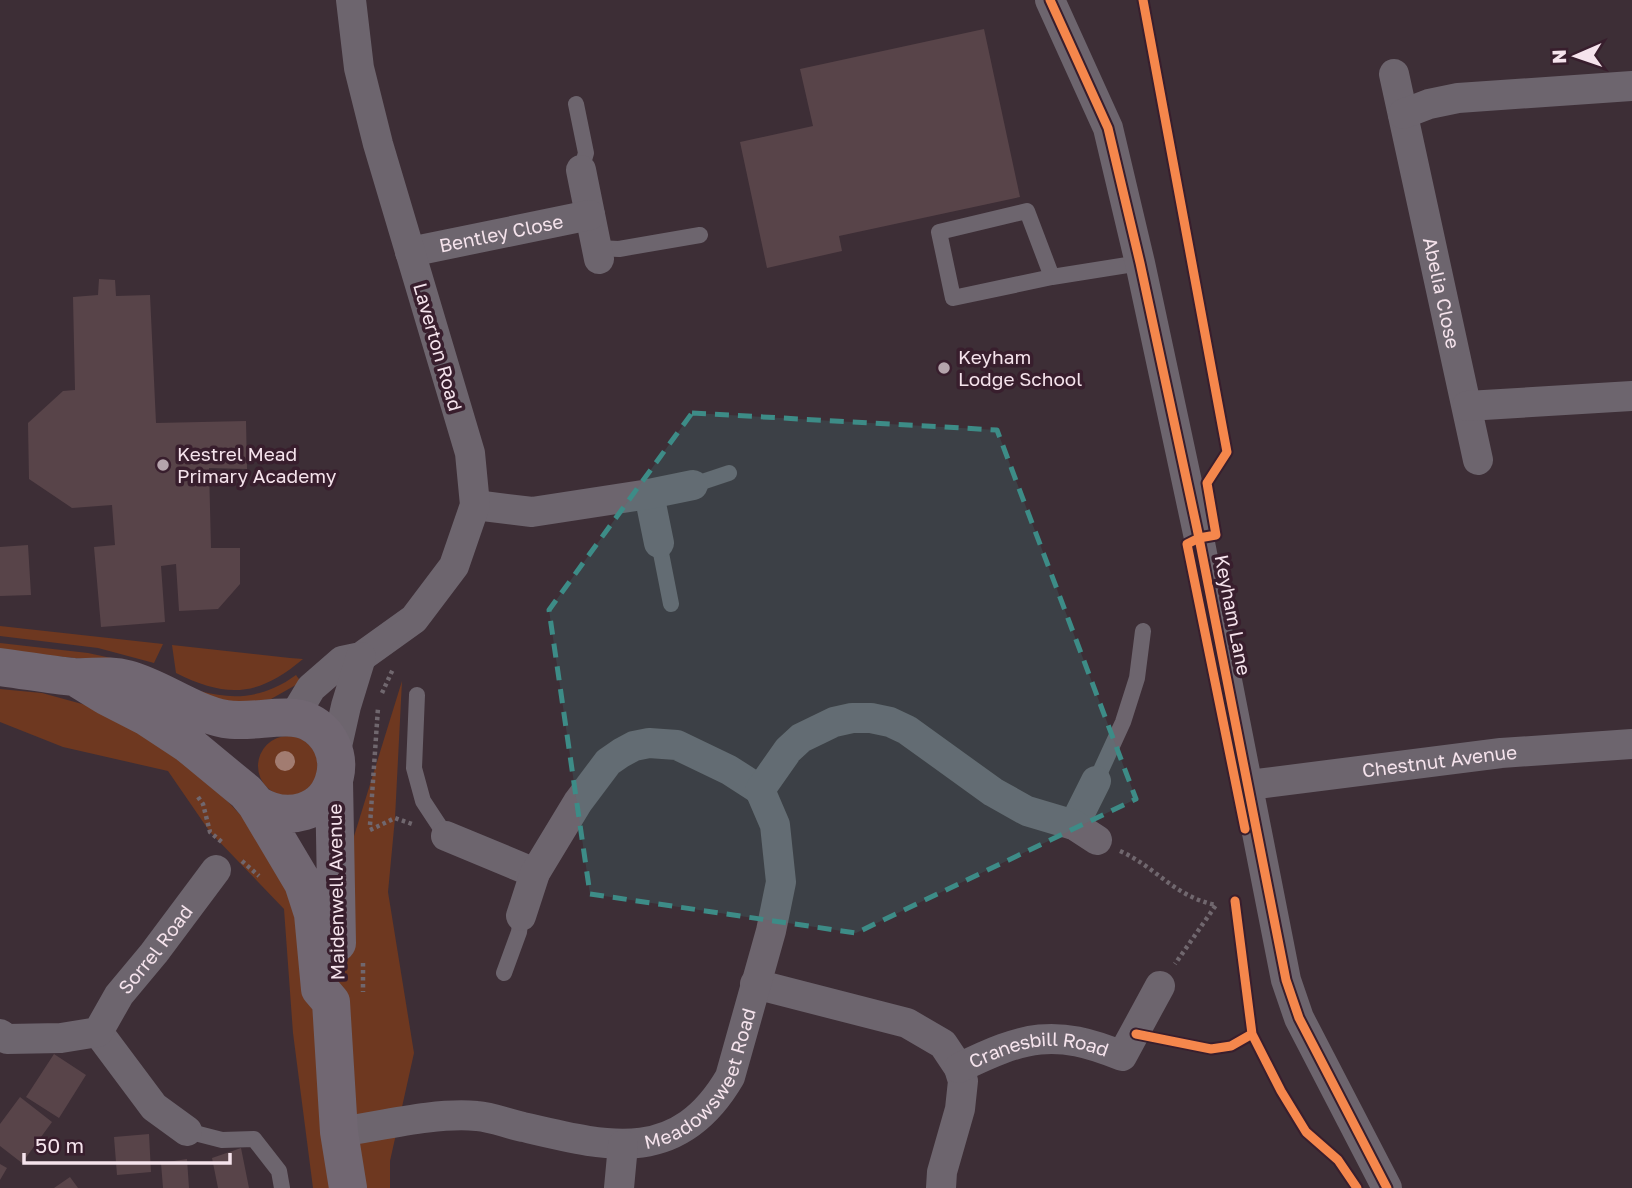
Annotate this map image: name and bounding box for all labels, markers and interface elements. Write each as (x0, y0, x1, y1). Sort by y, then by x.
north arrow (1541, 21, 1611, 91)
text: N (1547, 49, 1570, 64)
street label: Bentley Close (437, 209, 565, 257)
street label: Abelia Close (1419, 235, 1465, 351)
street label: Laverton Road (409, 280, 468, 414)
place label: Keyham Lodge School (958, 345, 1082, 390)
marker: Keyham Lodge School (936, 360, 952, 376)
place label: Kestrel Mead Primary Academy (177, 442, 337, 487)
marker: Kestrel Mead Primary Academy (155, 457, 171, 473)
street label: Keyham Lane (1211, 553, 1256, 677)
street label: Chestnut Avenue (1361, 740, 1518, 782)
street label: Maidenwell Avenue (322, 804, 349, 980)
street label: Sorrel Road (113, 900, 197, 998)
street label: Meadowsweet Road (642, 1005, 760, 1153)
street label: Cranesbill Road (965, 1027, 1112, 1073)
scale bar (24, 1122, 231, 1166)
text: 50 m (35, 1132, 84, 1158)

